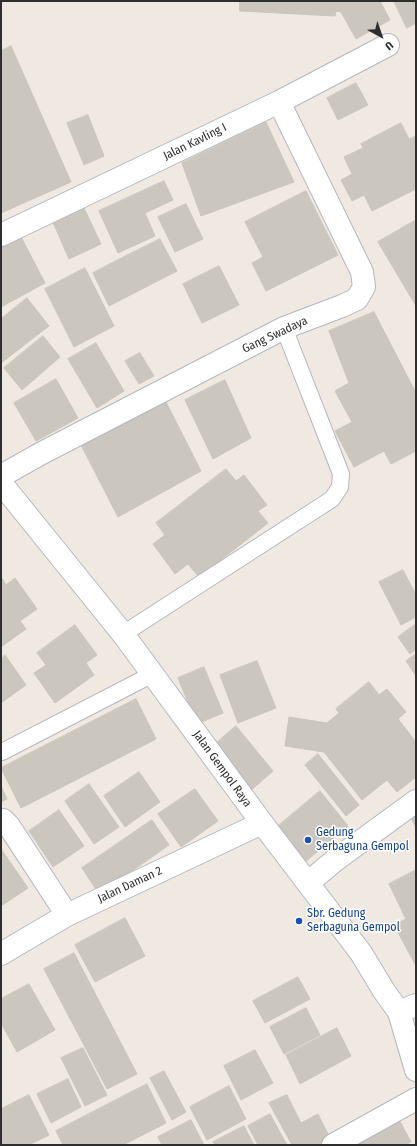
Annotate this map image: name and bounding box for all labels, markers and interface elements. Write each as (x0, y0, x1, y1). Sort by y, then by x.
north arrow (361, 16, 401, 56)
text: U (382, 39, 396, 53)
street label: Jalan Kavling I (161, 120, 229, 164)
street label: Gang Swadaya (240, 314, 310, 356)
street label: Jalan Gempol Raya (189, 728, 255, 810)
place label: Gedung Serbaguna Gempol (316, 826, 409, 854)
marker: Gedung Serbaguna Gempol (303, 835, 313, 845)
street label: Jalan Daman 2 (95, 864, 165, 906)
place label: Sbr. Gedung Serbaguna Gempol (307, 907, 400, 935)
marker: Sbr. Gedung Serbaguna Gempol (294, 916, 304, 926)

